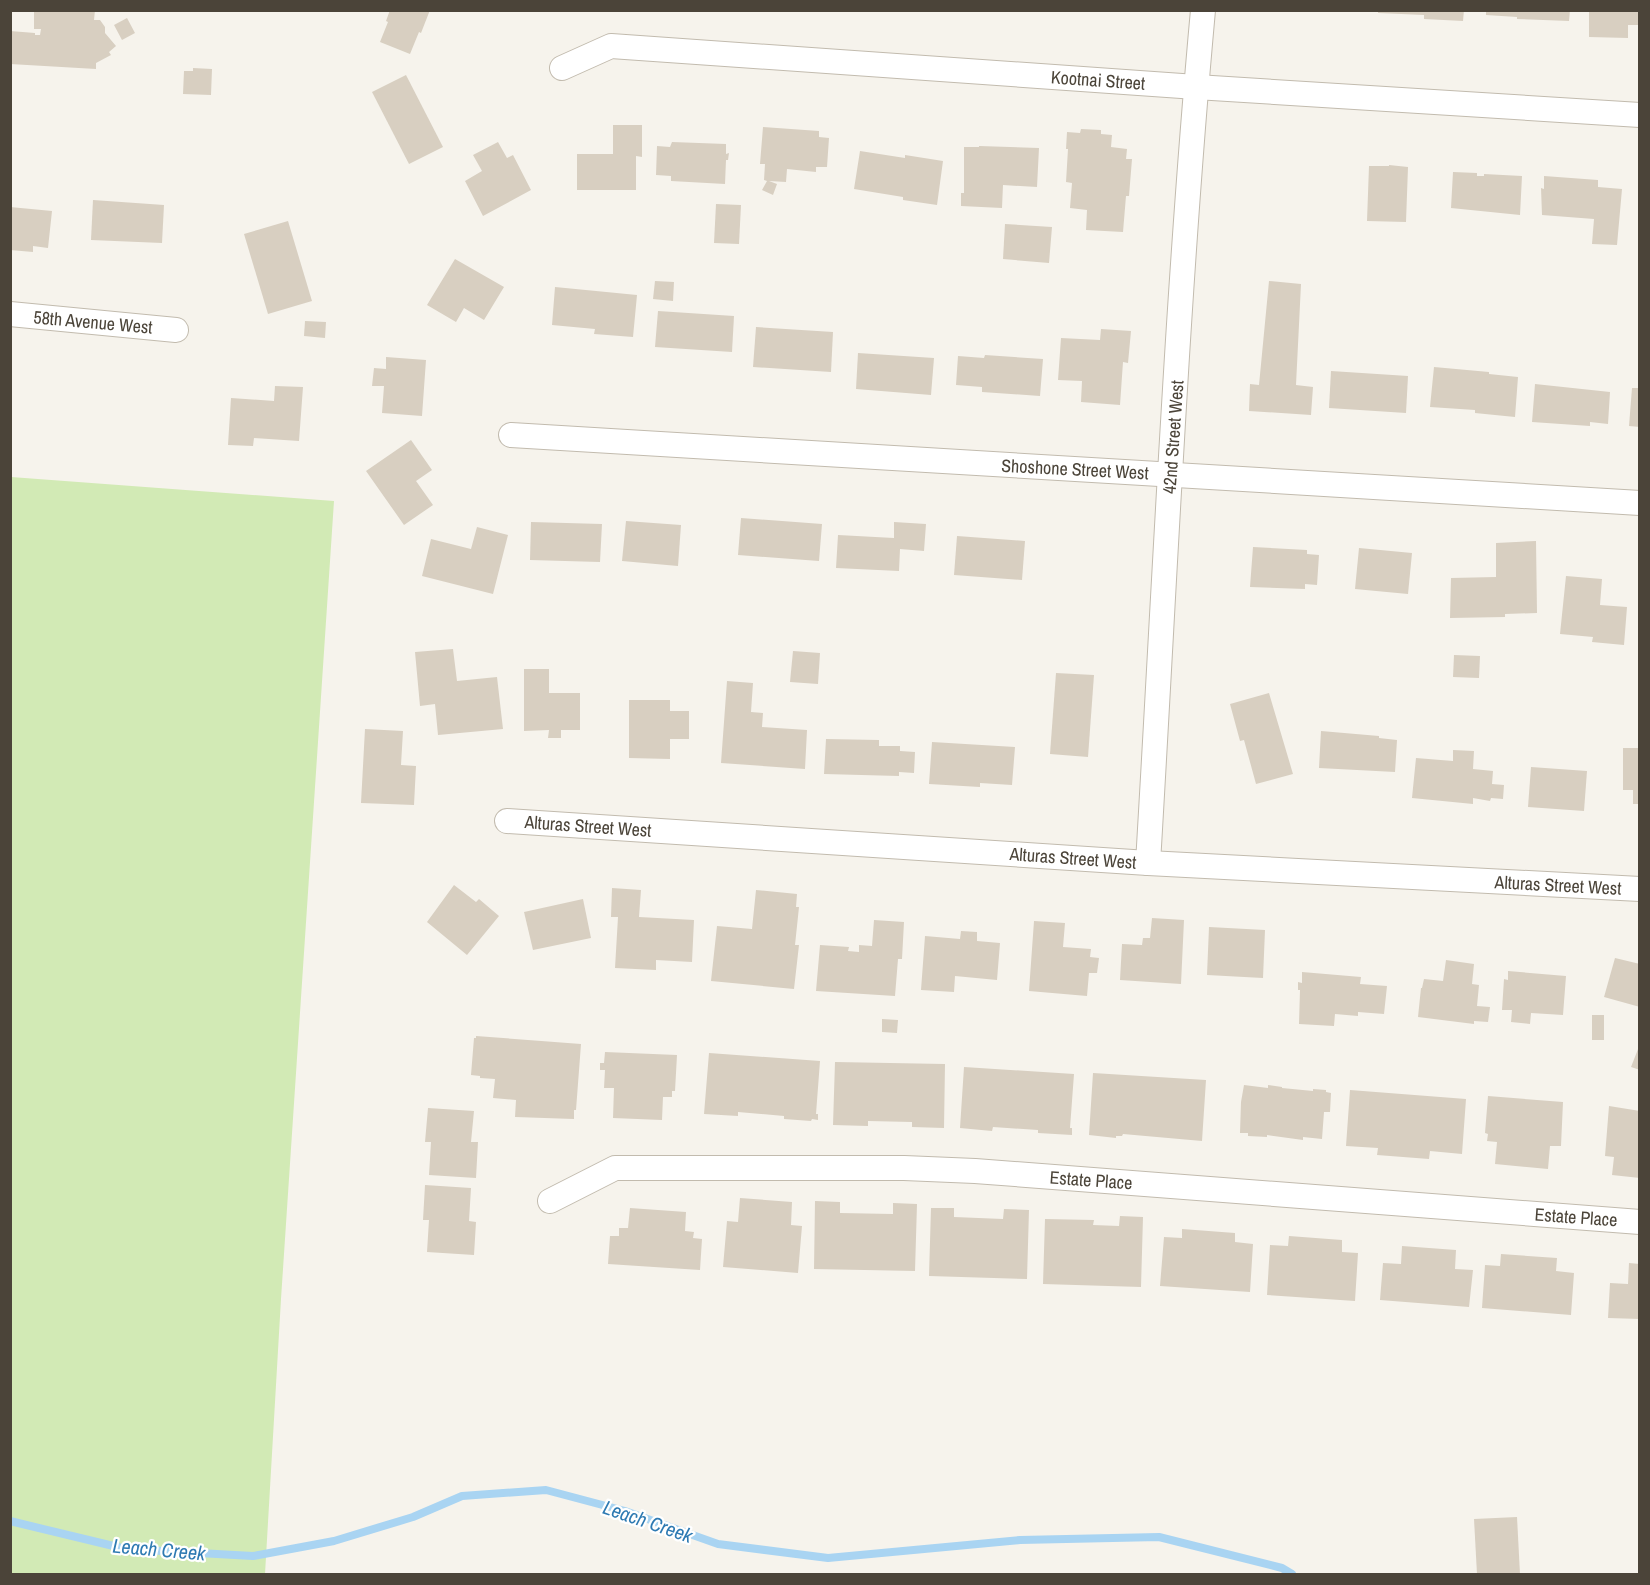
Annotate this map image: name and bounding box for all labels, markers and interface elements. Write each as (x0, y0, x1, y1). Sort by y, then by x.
street label: Kootnai Street (1050, 64, 1146, 96)
street label: 58th Avenue West (32, 304, 154, 340)
street label: 42nd Street West (1157, 379, 1189, 495)
street label: Shoshone Street West (1001, 453, 1149, 485)
street label: Alturas Street West (523, 809, 652, 843)
street label: Alturas Street West (1008, 841, 1137, 875)
street label: Alturas Street West (1493, 869, 1622, 901)
street label: Estate Place (1049, 1165, 1133, 1195)
street label: Estate Place (1534, 1202, 1618, 1232)
water label: Leach Creek (600, 1493, 697, 1549)
water label: Leach Creek (112, 1531, 207, 1567)

